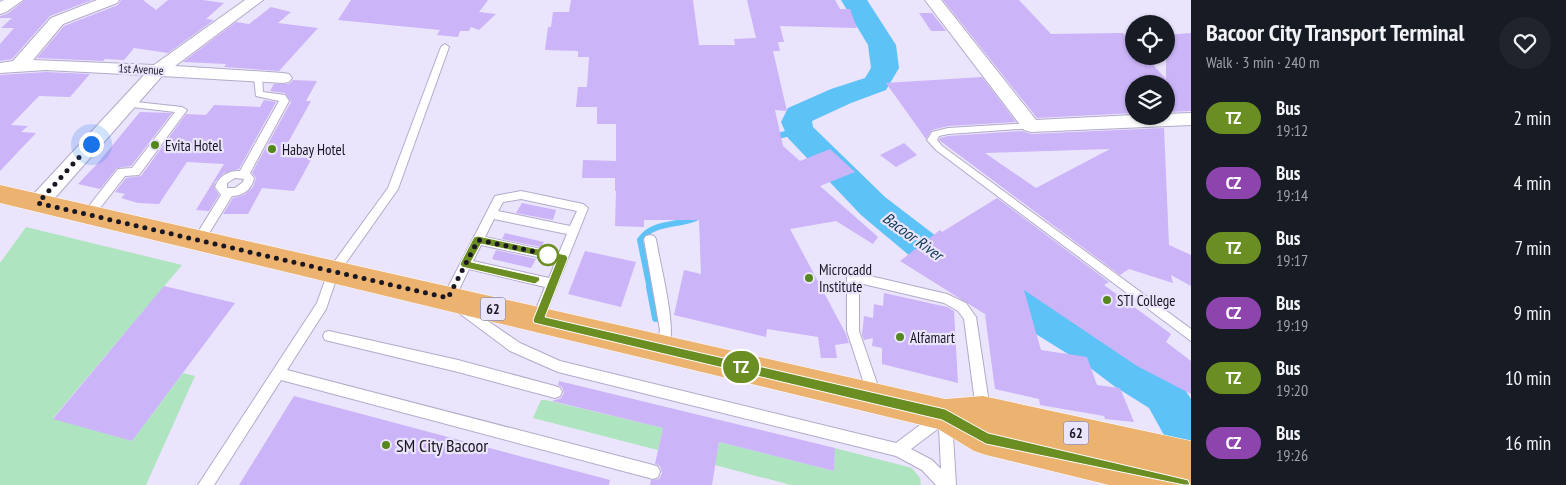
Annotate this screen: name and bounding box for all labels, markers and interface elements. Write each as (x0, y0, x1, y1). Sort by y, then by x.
map controls (1125, 15, 1175, 125)
button: locate (1125, 15, 1175, 65)
text: Bacoor City Transport Terminal (1206, 17, 1464, 48)
button: heart (1499, 17, 1551, 69)
text: Walk · 3 min · 240 m (1206, 52, 1319, 72)
street label: 1st Avenue (118, 60, 164, 78)
button: layers (1125, 75, 1175, 125)
text: Bus (1276, 96, 1300, 120)
text: TZ (1226, 106, 1241, 129)
text: 2 min (1514, 106, 1551, 130)
text: 19:12 (1276, 120, 1308, 140)
your location (79, 132, 104, 157)
place label: Evita Hotel (165, 136, 223, 155)
marker: Evita Hotel (149, 139, 161, 151)
place label: Habay Hotel (282, 140, 346, 159)
marker: Habay Hotel (266, 143, 278, 155)
text: Bus (1276, 161, 1300, 185)
text: CZ (1226, 171, 1241, 194)
text: 4 min (1514, 171, 1551, 195)
text: 19:14 (1276, 185, 1308, 205)
water label: Bacoor River (879, 208, 949, 266)
text: Bus (1276, 226, 1300, 250)
text: TZ (1226, 236, 1241, 259)
text: 7 min (1514, 236, 1551, 260)
unlabelled marker (537, 244, 559, 266)
text: 19:17 (1276, 250, 1308, 270)
place label: Microcadd Institute (819, 260, 872, 296)
marker: Microcadd Institute (803, 272, 815, 284)
place label: STI College (1117, 291, 1175, 310)
text: Bus (1276, 291, 1300, 315)
marker: STI College (1101, 294, 1113, 306)
road number: 62 (480, 298, 506, 320)
text: CZ (1226, 301, 1241, 324)
text: 9 min (1514, 301, 1551, 325)
text: 19:19 (1276, 315, 1308, 335)
place label: Alfamart (910, 328, 955, 347)
marker: Alfamart (894, 331, 906, 343)
line badge: TZ (718, 351, 764, 383)
text: TZ (733, 355, 749, 378)
text: Bus (1276, 356, 1300, 380)
text: TZ (1226, 366, 1241, 389)
text: 10 min (1505, 366, 1551, 390)
text: 19:20 (1276, 380, 1308, 400)
text: Bus (1276, 421, 1300, 445)
road number: 62 (1064, 422, 1088, 444)
text: CZ (1226, 431, 1241, 454)
text: 16 min (1505, 431, 1551, 455)
place label: SM City Bacoor (396, 434, 488, 457)
marker: SM City Bacoor (380, 439, 392, 451)
text: 19:26 (1276, 445, 1308, 465)

